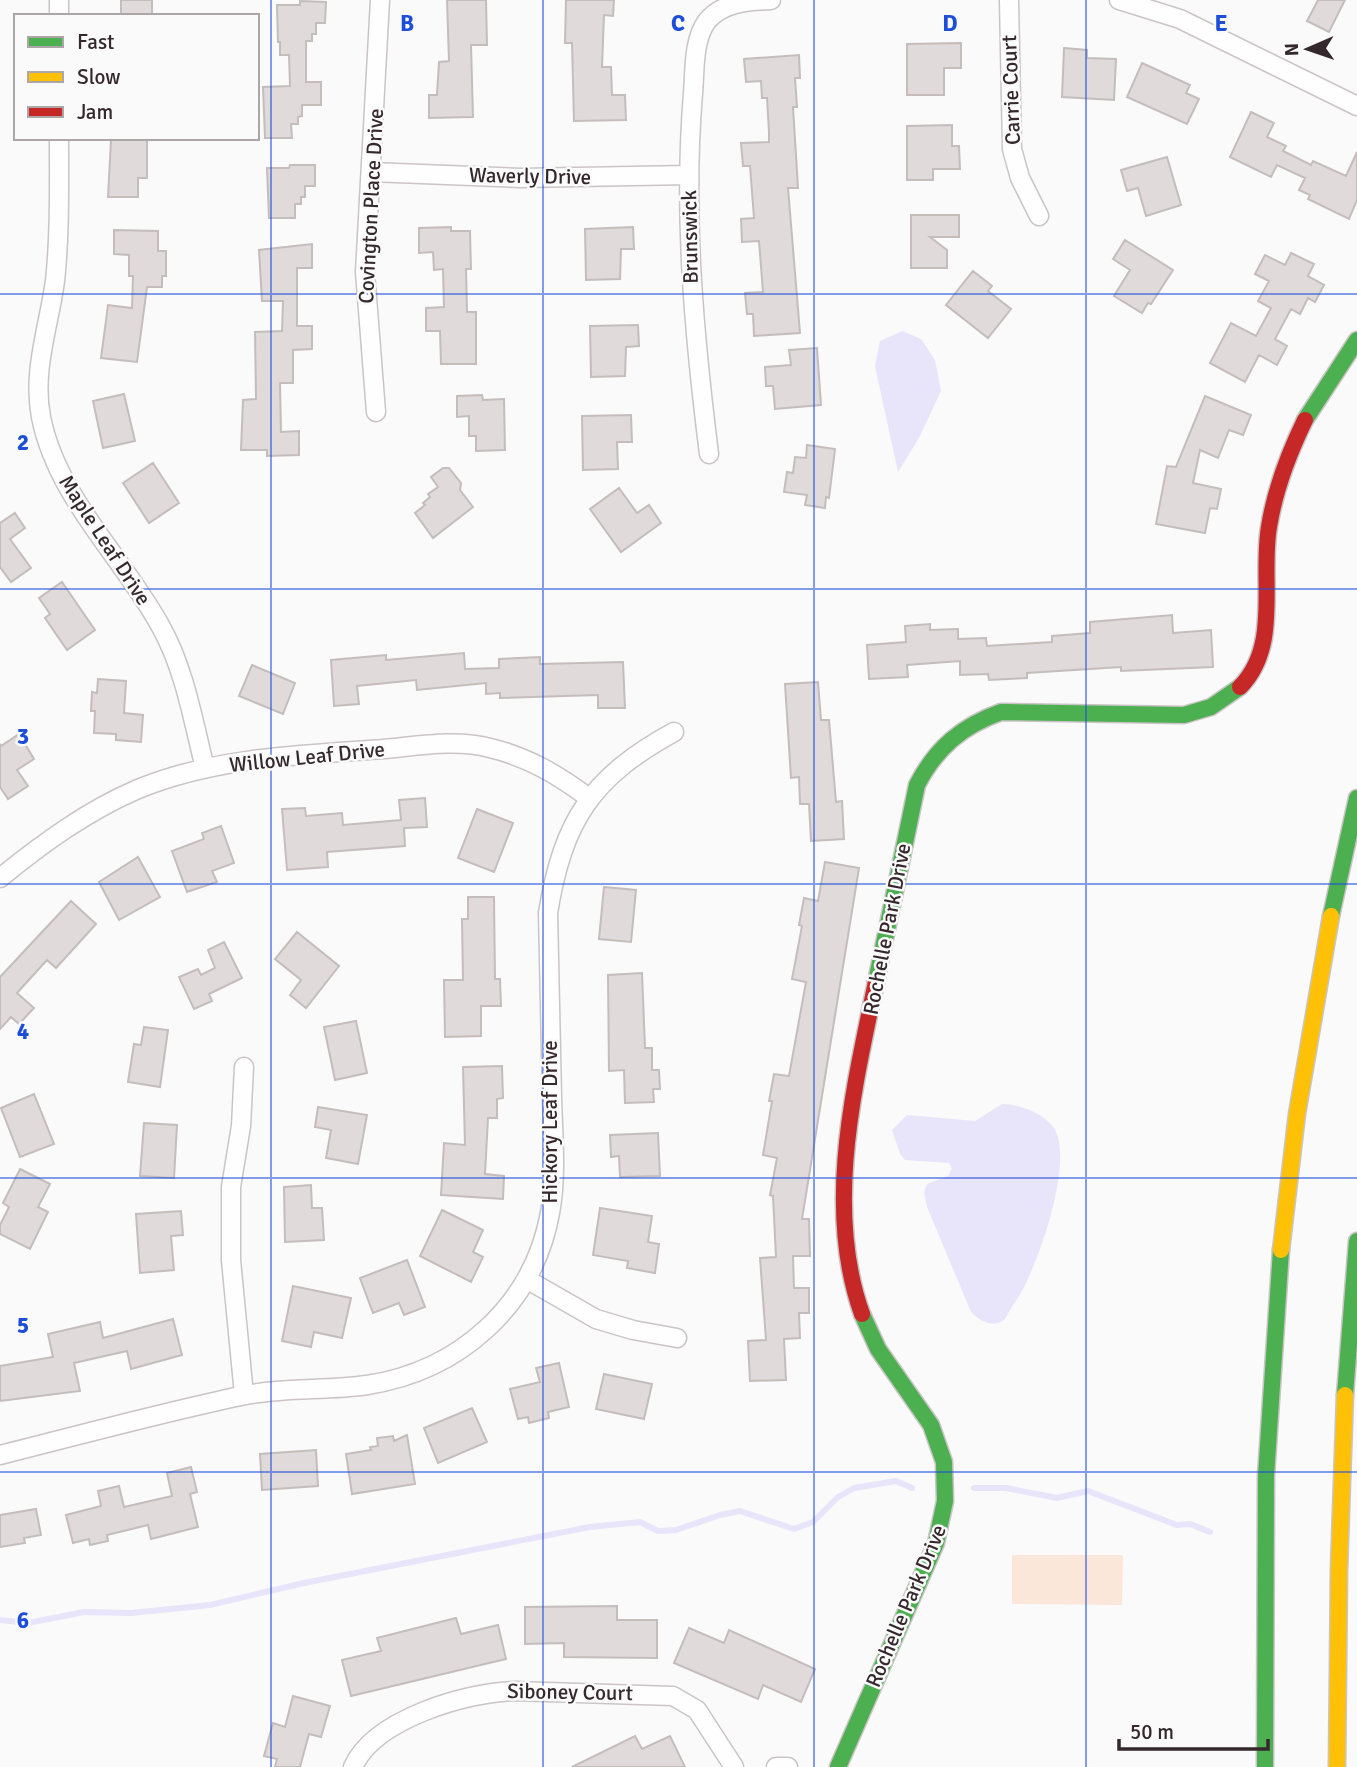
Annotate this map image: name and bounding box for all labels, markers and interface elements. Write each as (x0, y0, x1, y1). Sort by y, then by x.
text: B (400, 9, 414, 38)
text: C (671, 9, 685, 38)
text: D (942, 9, 958, 38)
text: E (1214, 9, 1228, 38)
legend (14, 14, 259, 140)
north arrow (1273, 14, 1343, 84)
text: Fast (77, 29, 114, 55)
street label: Carrie Court (996, 34, 1026, 146)
text: N (1280, 43, 1304, 57)
text: Slow (77, 64, 121, 90)
text: Jam (77, 99, 113, 125)
street label: Covington Place Drive (353, 108, 389, 304)
street label: Waverly Drive (469, 162, 591, 190)
street label: Brunswick (676, 189, 704, 284)
text: 2 (17, 428, 29, 457)
street label: Maple Leaf Drive (53, 470, 157, 610)
text: 3 (17, 722, 29, 751)
street label: Willow Leaf Drive (228, 736, 386, 778)
street label: Rochelle Park Drive (858, 841, 916, 1017)
text: 4 (17, 1017, 29, 1046)
street label: Hickory Leaf Drive (537, 1040, 563, 1204)
text: 5 (17, 1311, 29, 1340)
street label: Rochelle Park Drive (860, 1521, 952, 1691)
text: 6 (17, 1606, 29, 1635)
street label: Siboney Court (507, 1678, 633, 1706)
scale bar (1119, 1708, 1268, 1752)
text: 50 m (1130, 1719, 1174, 1745)

